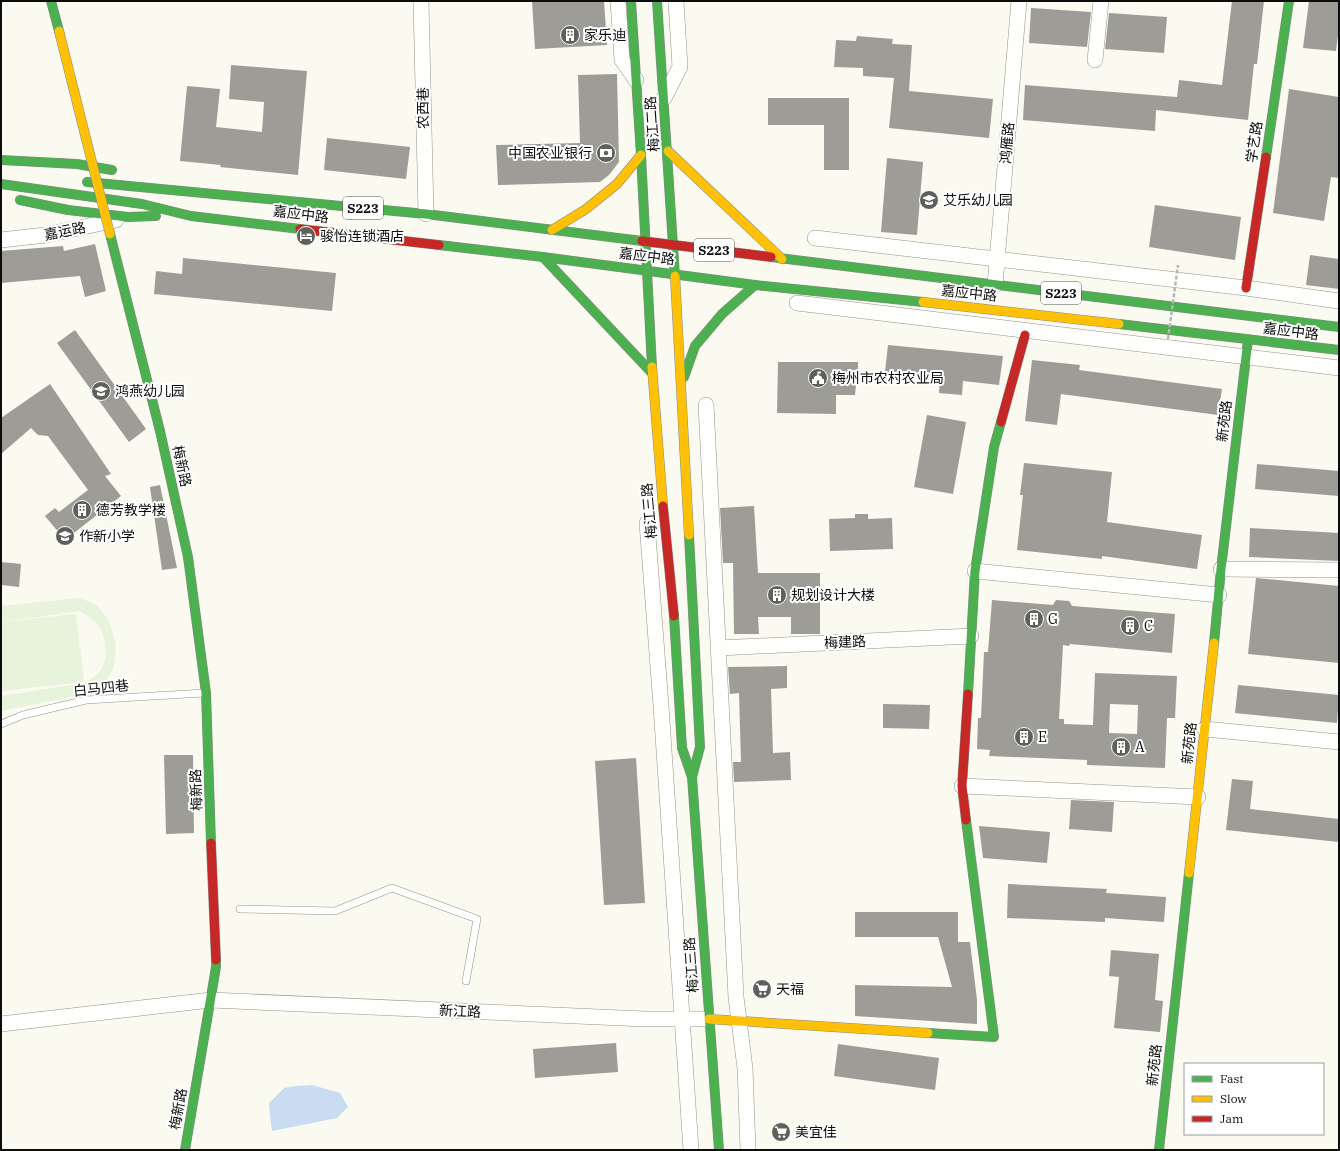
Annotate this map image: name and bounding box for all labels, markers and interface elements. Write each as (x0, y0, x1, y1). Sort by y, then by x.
building icon: 家乐迪 (559, 24, 581, 46)
place label: 家乐迪 (584, 26, 626, 44)
street label: 农西巷 (414, 87, 432, 129)
street label: 梅江二路 (641, 95, 663, 153)
street label: 学艺路 (1242, 120, 1266, 164)
street label: 鸿雁路 (996, 121, 1018, 165)
bank icon: 中国农业银行 (595, 142, 617, 164)
place label: 中国农业银行 (508, 144, 592, 162)
school or university icon: 艾乐幼儿园 (918, 189, 940, 211)
place label: 艾乐幼儿园 (943, 191, 1013, 209)
road number: S223 (343, 197, 383, 219)
street label: 嘉应中路 (272, 202, 330, 226)
street label: 嘉运路 (43, 218, 87, 244)
hotel icon: 骏怡连锁酒店 (295, 225, 317, 247)
place label: 骏怡连锁酒店 (320, 227, 404, 245)
road number: S223 (694, 239, 734, 261)
street label: 嘉应中路 (618, 244, 676, 268)
street label: 嘉应中路 (940, 281, 998, 305)
road number: S223 (1041, 282, 1081, 304)
street label: 嘉应中路 (1262, 319, 1320, 343)
public building icon: 梅州市农村农业局 (807, 367, 829, 389)
place label: 梅州市农村农业局 (832, 369, 944, 387)
school or university icon: 鸿燕幼儿园 (90, 380, 112, 402)
place label: 鸿燕幼儿园 (115, 382, 185, 400)
street label: 新苑路 (1213, 399, 1235, 443)
street label: 梅新路 (169, 444, 195, 488)
street label: 梅江三路 (638, 482, 660, 540)
building icon: 德芳教学楼 (71, 499, 93, 521)
place label: 德芳教学楼 (96, 501, 166, 519)
school or university icon: 作新小学 (54, 525, 76, 547)
place label: 作新小学 (79, 527, 135, 545)
building icon: 规划设计大楼 (766, 584, 788, 606)
place label: 规划设计大楼 (791, 586, 875, 604)
building icon: G (1023, 608, 1045, 630)
place label: G (1048, 610, 1058, 628)
building icon: C (1119, 615, 1141, 637)
place label: C (1144, 617, 1153, 635)
street label: 梅建路 (824, 632, 866, 652)
street label: 白马四巷 (72, 676, 130, 700)
street label: 新苑路 (1178, 721, 1200, 765)
building icon: E (1013, 726, 1035, 748)
place label: E (1038, 728, 1047, 746)
building icon: A (1110, 736, 1132, 758)
place label: A (1135, 738, 1145, 756)
street label: 梅新路 (186, 769, 206, 811)
street label: 梅江三路 (680, 936, 702, 994)
supermarket icon: 天福 (751, 978, 773, 1000)
place label: 天福 (776, 980, 804, 998)
street label: 新江路 (439, 1001, 481, 1021)
street label: 新苑路 (1143, 1043, 1165, 1087)
legend (1184, 1063, 1324, 1135)
text: Fast (1220, 1071, 1244, 1086)
street label: 梅新路 (165, 1087, 191, 1131)
text: Slow (1220, 1091, 1247, 1106)
text: Jam (1220, 1111, 1244, 1126)
supermarket icon: 美宜佳 (770, 1121, 792, 1143)
place label: 美宜佳 (795, 1123, 837, 1141)

